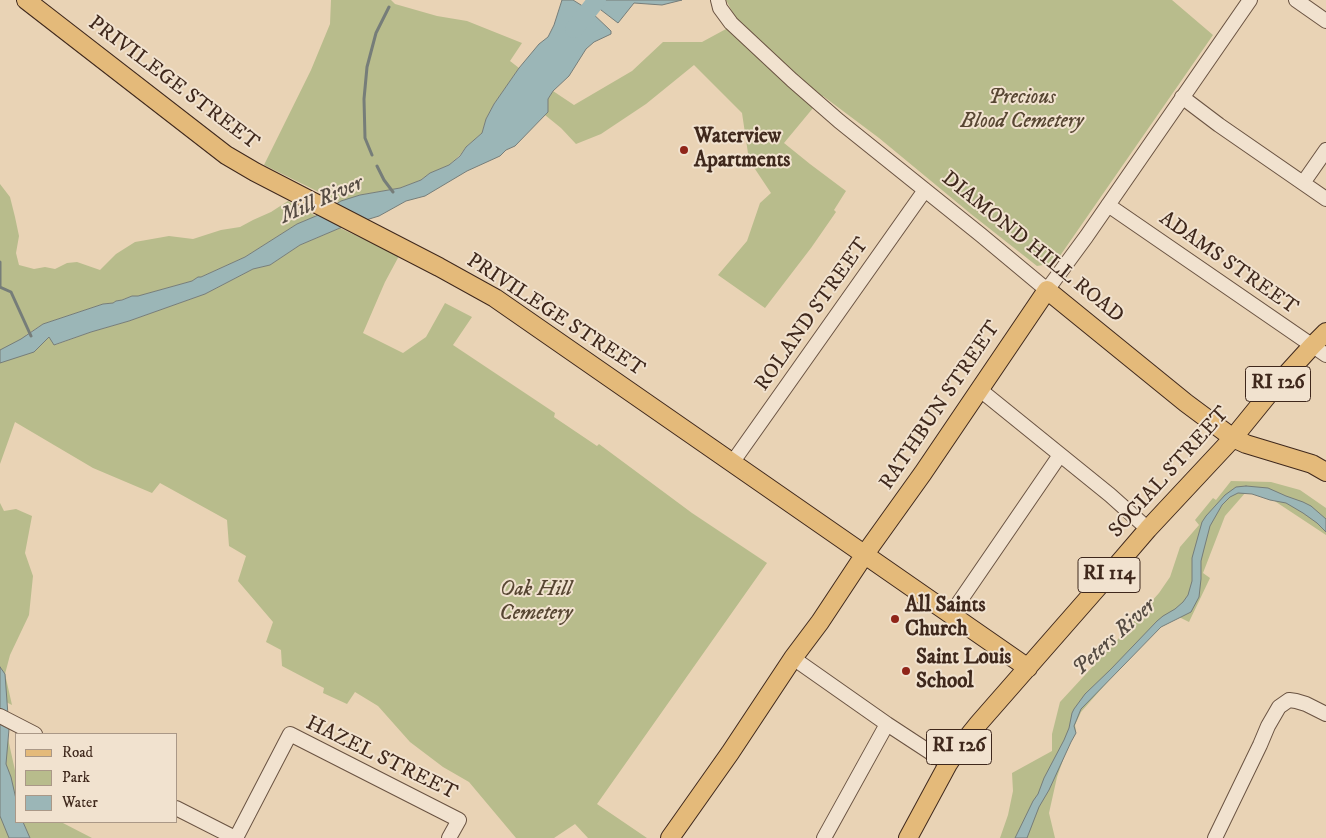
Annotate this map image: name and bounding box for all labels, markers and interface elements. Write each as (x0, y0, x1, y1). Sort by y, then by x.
street label: PRIVILEGE STREET (83, 12, 263, 156)
park label: Precious Blood Cemetery (961, 86, 1083, 136)
place label: Waterview Apartments (694, 125, 790, 175)
marker: Waterview Apartments (678, 144, 690, 156)
street label: DIAMOND HILL ROAD (936, 167, 1128, 329)
water label: Mill River (276, 171, 368, 231)
street label: ADAMS STREET (1154, 207, 1302, 321)
street label: ROLAND STREET (751, 234, 875, 396)
street label: PRIVILEGE STREET (461, 249, 649, 383)
street label: RATHBUN STREET (875, 317, 1007, 495)
road number: RI 126 (1246, 366, 1310, 402)
street label: SOCIAL STREET (1104, 402, 1236, 544)
road number: RI 114 (1078, 558, 1140, 592)
park label: Oak Hill Cemetery (499, 578, 573, 628)
place label: All Saints Church (905, 594, 985, 644)
water label: Peters River (1068, 594, 1162, 682)
marker: All Saints Church (889, 613, 901, 625)
place label: Saint Louis School (916, 646, 1011, 696)
marker: Saint Louis School (900, 665, 912, 677)
street label: HAZEL STREET (301, 711, 461, 807)
road number: RI 126 (926, 730, 992, 764)
legend (15, 733, 178, 823)
text: Road (62, 743, 93, 762)
text: Park (62, 768, 90, 787)
text: Water (62, 793, 98, 812)

